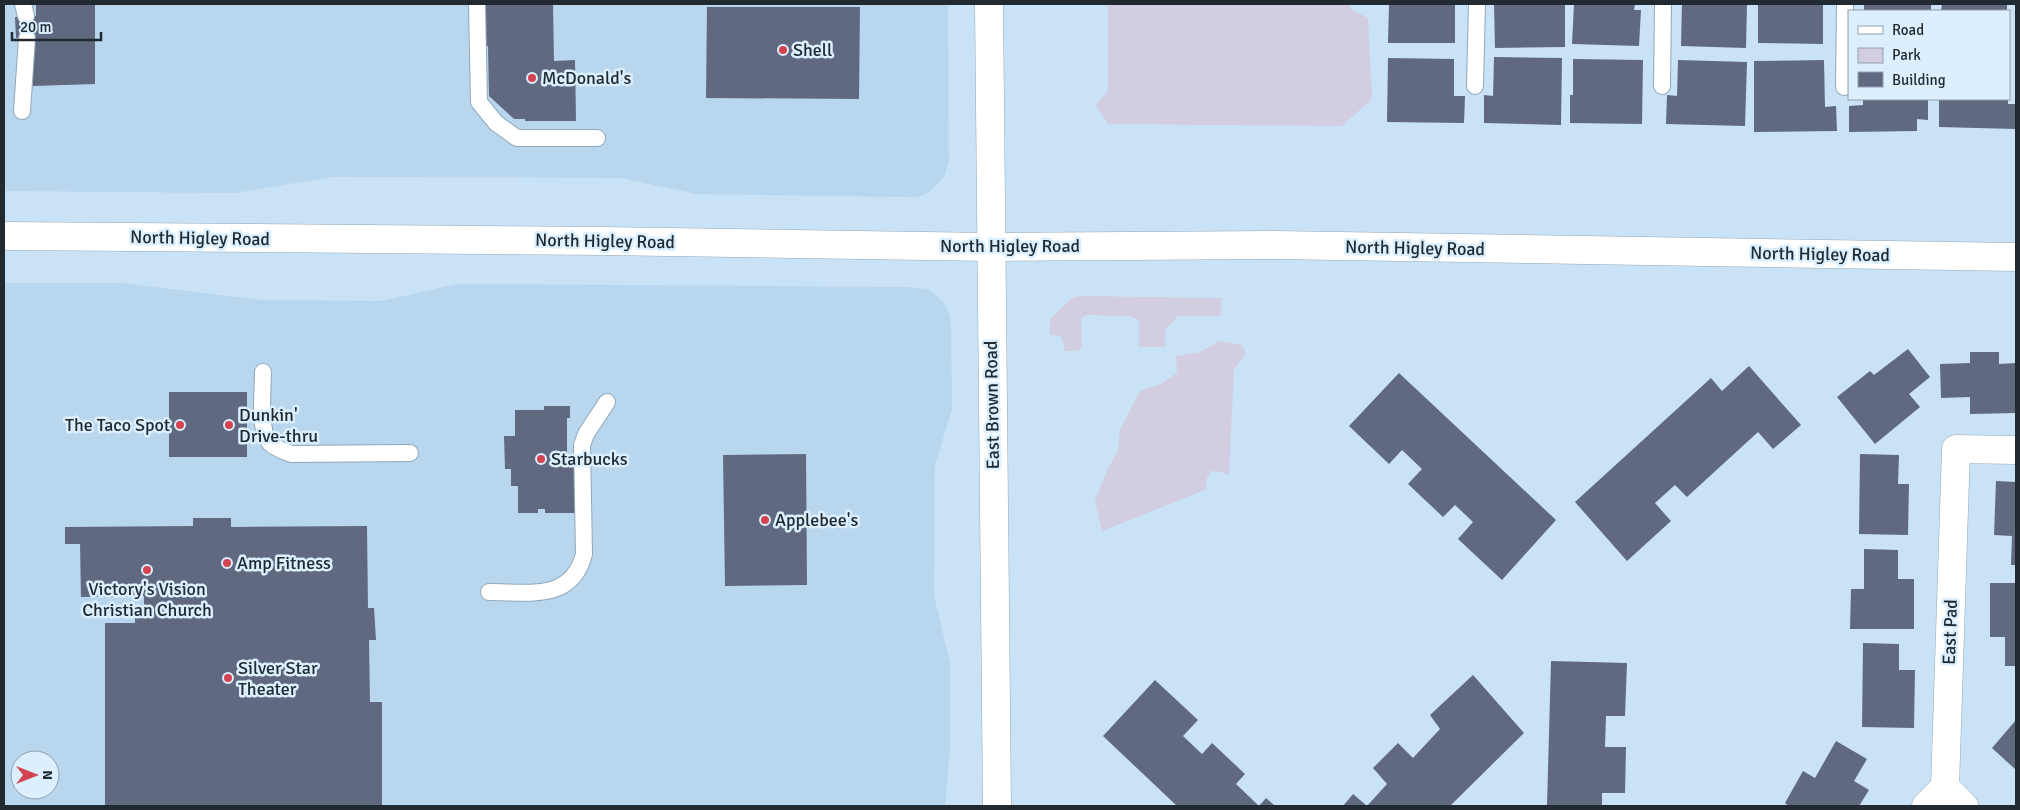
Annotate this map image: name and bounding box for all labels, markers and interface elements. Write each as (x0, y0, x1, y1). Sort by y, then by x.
scale bar (12, 10, 101, 42)
legend (1848, 10, 2010, 100)
text: 20 m (20, 18, 51, 36)
text: Road (1892, 21, 1924, 39)
place label: Shell (793, 39, 832, 61)
marker: Shell (777, 44, 789, 56)
text: Park (1892, 46, 1921, 64)
place label: McDonald's (542, 67, 631, 89)
text: Building (1892, 71, 1946, 89)
marker: McDonald's (526, 72, 538, 84)
street label: North Higley Road (130, 226, 270, 250)
street label: North Higley Road (535, 229, 675, 253)
street label: North Higley Road (940, 235, 1080, 257)
street label: North Higley Road (1345, 236, 1485, 260)
street label: North Higley Road (1750, 242, 1890, 266)
street label: East Brown Road (980, 340, 1004, 470)
place label: Dunkin' Drive-thru (239, 404, 318, 447)
place label: The Taco Spot (65, 414, 170, 436)
marker: The Taco Spot (174, 419, 186, 431)
marker: Dunkin' Drive-thru (223, 419, 235, 431)
place label: Starbucks (551, 448, 628, 470)
marker: Starbucks (535, 453, 547, 465)
place label: Applebee's (775, 509, 858, 531)
marker: Applebee's (759, 514, 771, 526)
place label: Amp Fitness (237, 552, 331, 574)
marker: Amp Fitness (221, 557, 233, 569)
marker: Victory's Vision Christian Church (141, 564, 153, 576)
place label: Victory's Vision Christian Church (82, 578, 212, 621)
street label: East Pad (1938, 599, 1962, 665)
place label: Silver Star Theater (238, 657, 318, 700)
marker: Silver Star Theater (222, 672, 234, 684)
north arrow (10, 750, 60, 800)
text: N (39, 770, 56, 780)

